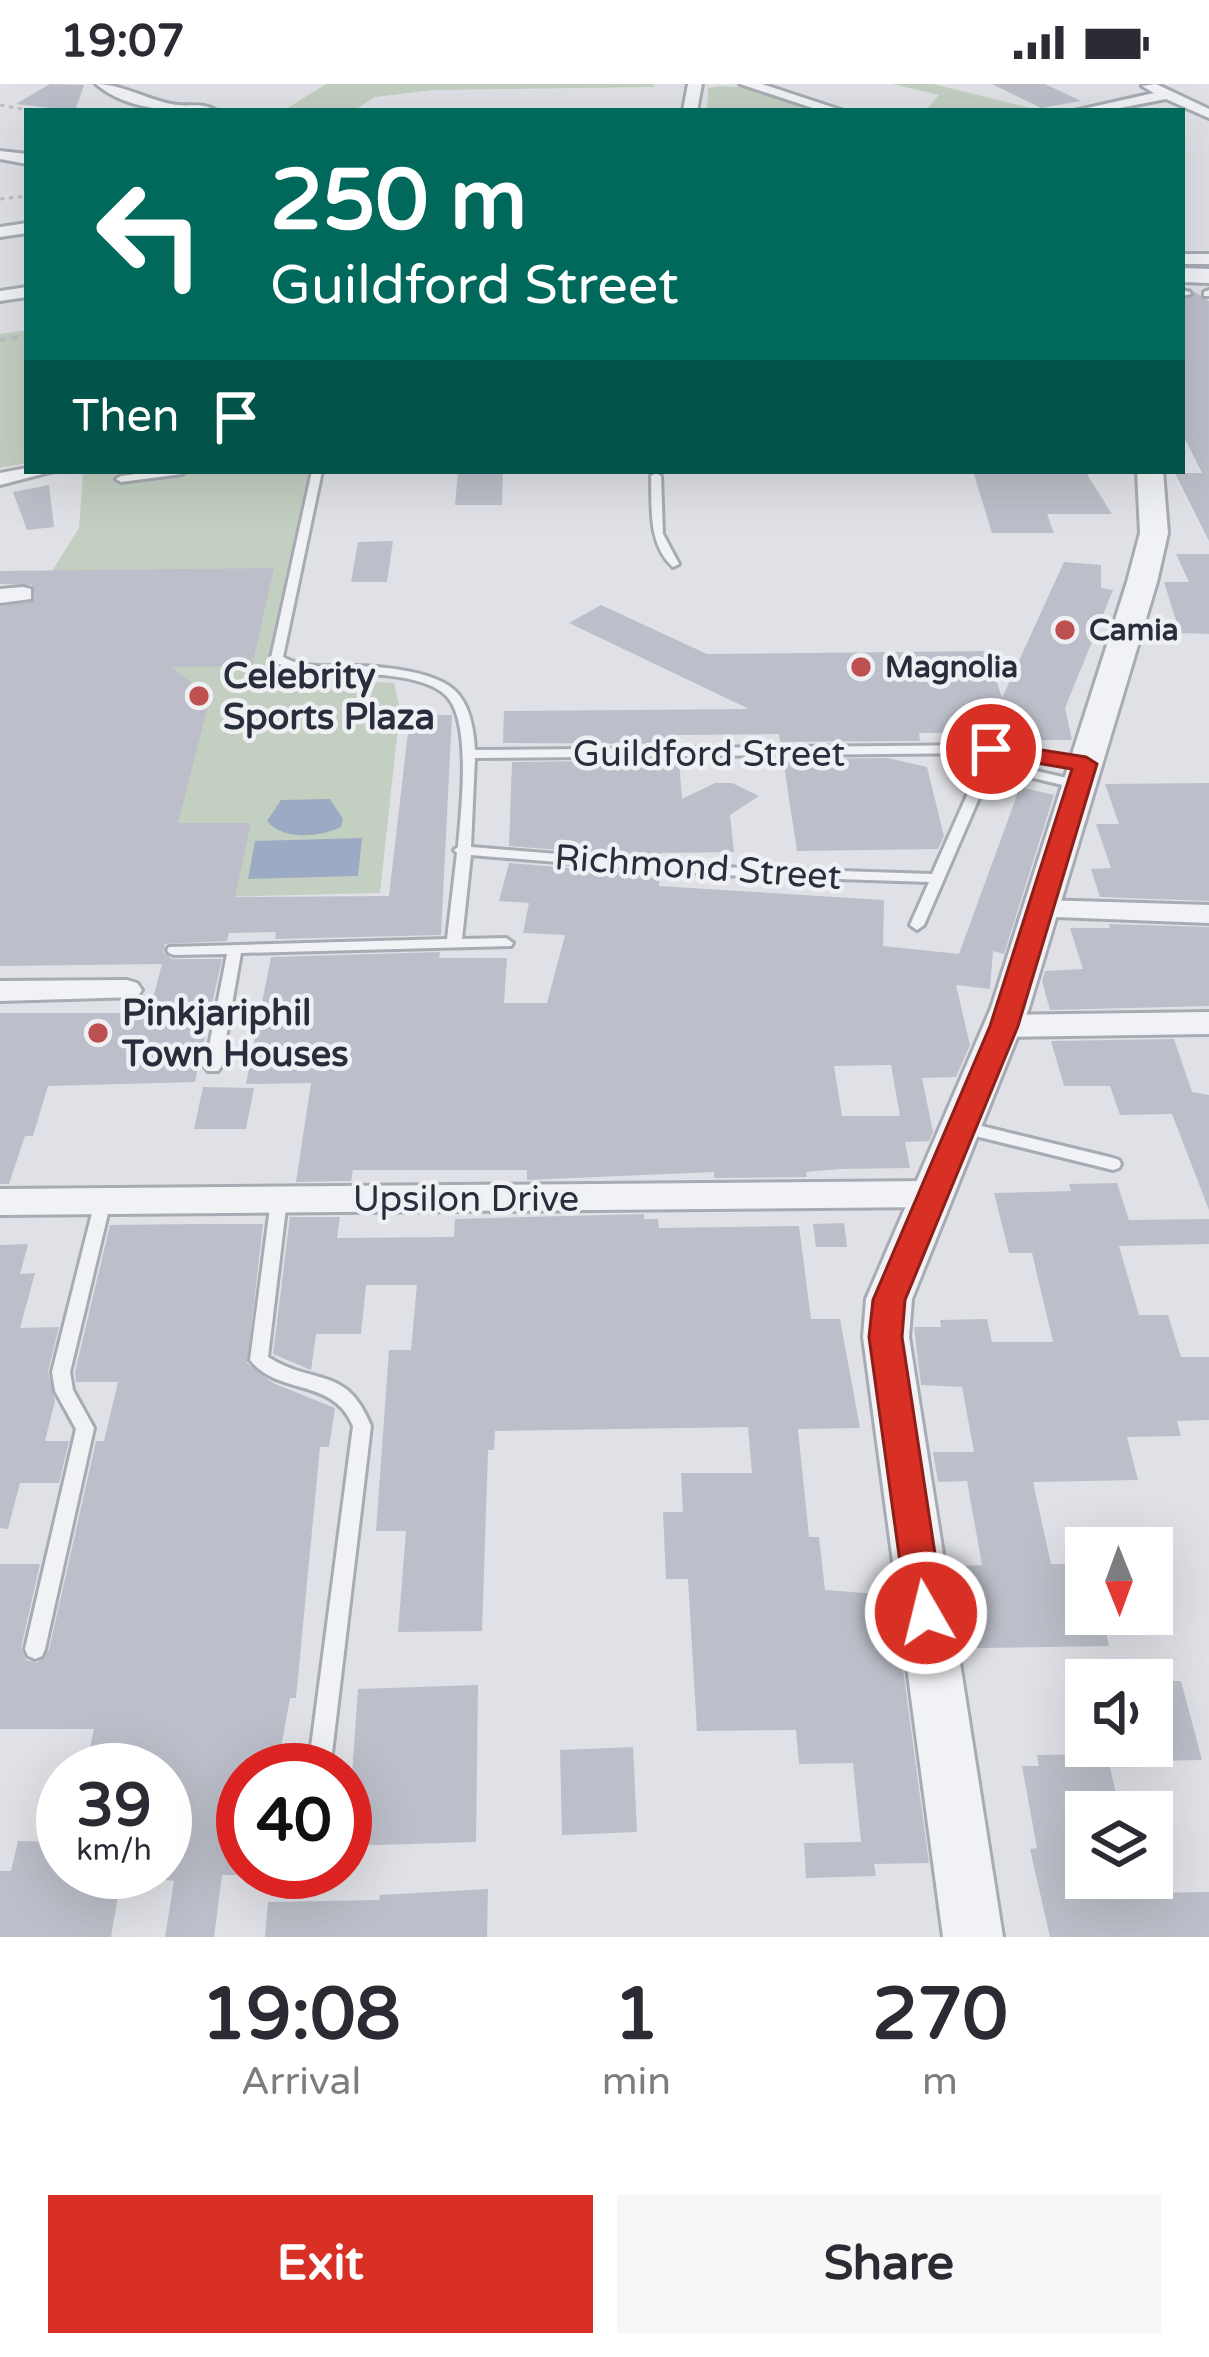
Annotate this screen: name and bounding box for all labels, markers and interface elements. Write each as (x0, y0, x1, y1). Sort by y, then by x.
text: 19:07 (60, 15, 185, 69)
text: 250 m (270, 151, 527, 252)
icon: left (72, 156, 228, 312)
text: Guildford Street (270, 253, 679, 318)
icon: arrive (203, 384, 269, 450)
text: Then (72, 390, 179, 444)
place label: Camia (1089, 612, 1179, 649)
marker: Camia (1052, 617, 1078, 643)
place label: Magnolia (885, 649, 1018, 686)
marker: Magnolia (848, 654, 874, 680)
place label: Celebrity Sports Plaza (223, 655, 435, 739)
marker: Celebrity Sports Plaza (186, 683, 212, 709)
pin (940, 698, 1042, 800)
icon: arrive (958, 716, 1024, 782)
street label: Guildford Street (573, 733, 845, 776)
street label: Richmond Street (553, 836, 843, 899)
place label: Pinkjariphil Town Houses (121, 992, 348, 1076)
marker: Pinkjariphil Town Houses (85, 1020, 111, 1046)
street label: Upsilon Drive (353, 1178, 579, 1221)
north arrow (1065, 1527, 1173, 1635)
map controls (1065, 1527, 1173, 1899)
position arrow (863, 1550, 989, 1676)
button: sound (1065, 1659, 1173, 1767)
speed limit sign: 40 (216, 1743, 372, 1899)
text: 39 (76, 1770, 152, 1842)
button: layers (1065, 1791, 1173, 1899)
text: km/h (76, 1832, 152, 1869)
text: 19:08 (201, 1972, 401, 2059)
text: 1 (614, 1972, 659, 2059)
text: 270 (872, 1972, 1008, 2059)
text: Arrival (241, 2058, 361, 2105)
text: min (602, 2058, 671, 2105)
text: m (922, 2058, 958, 2105)
button: Exit (48, 2195, 593, 2333)
button: Share (617, 2195, 1161, 2333)

